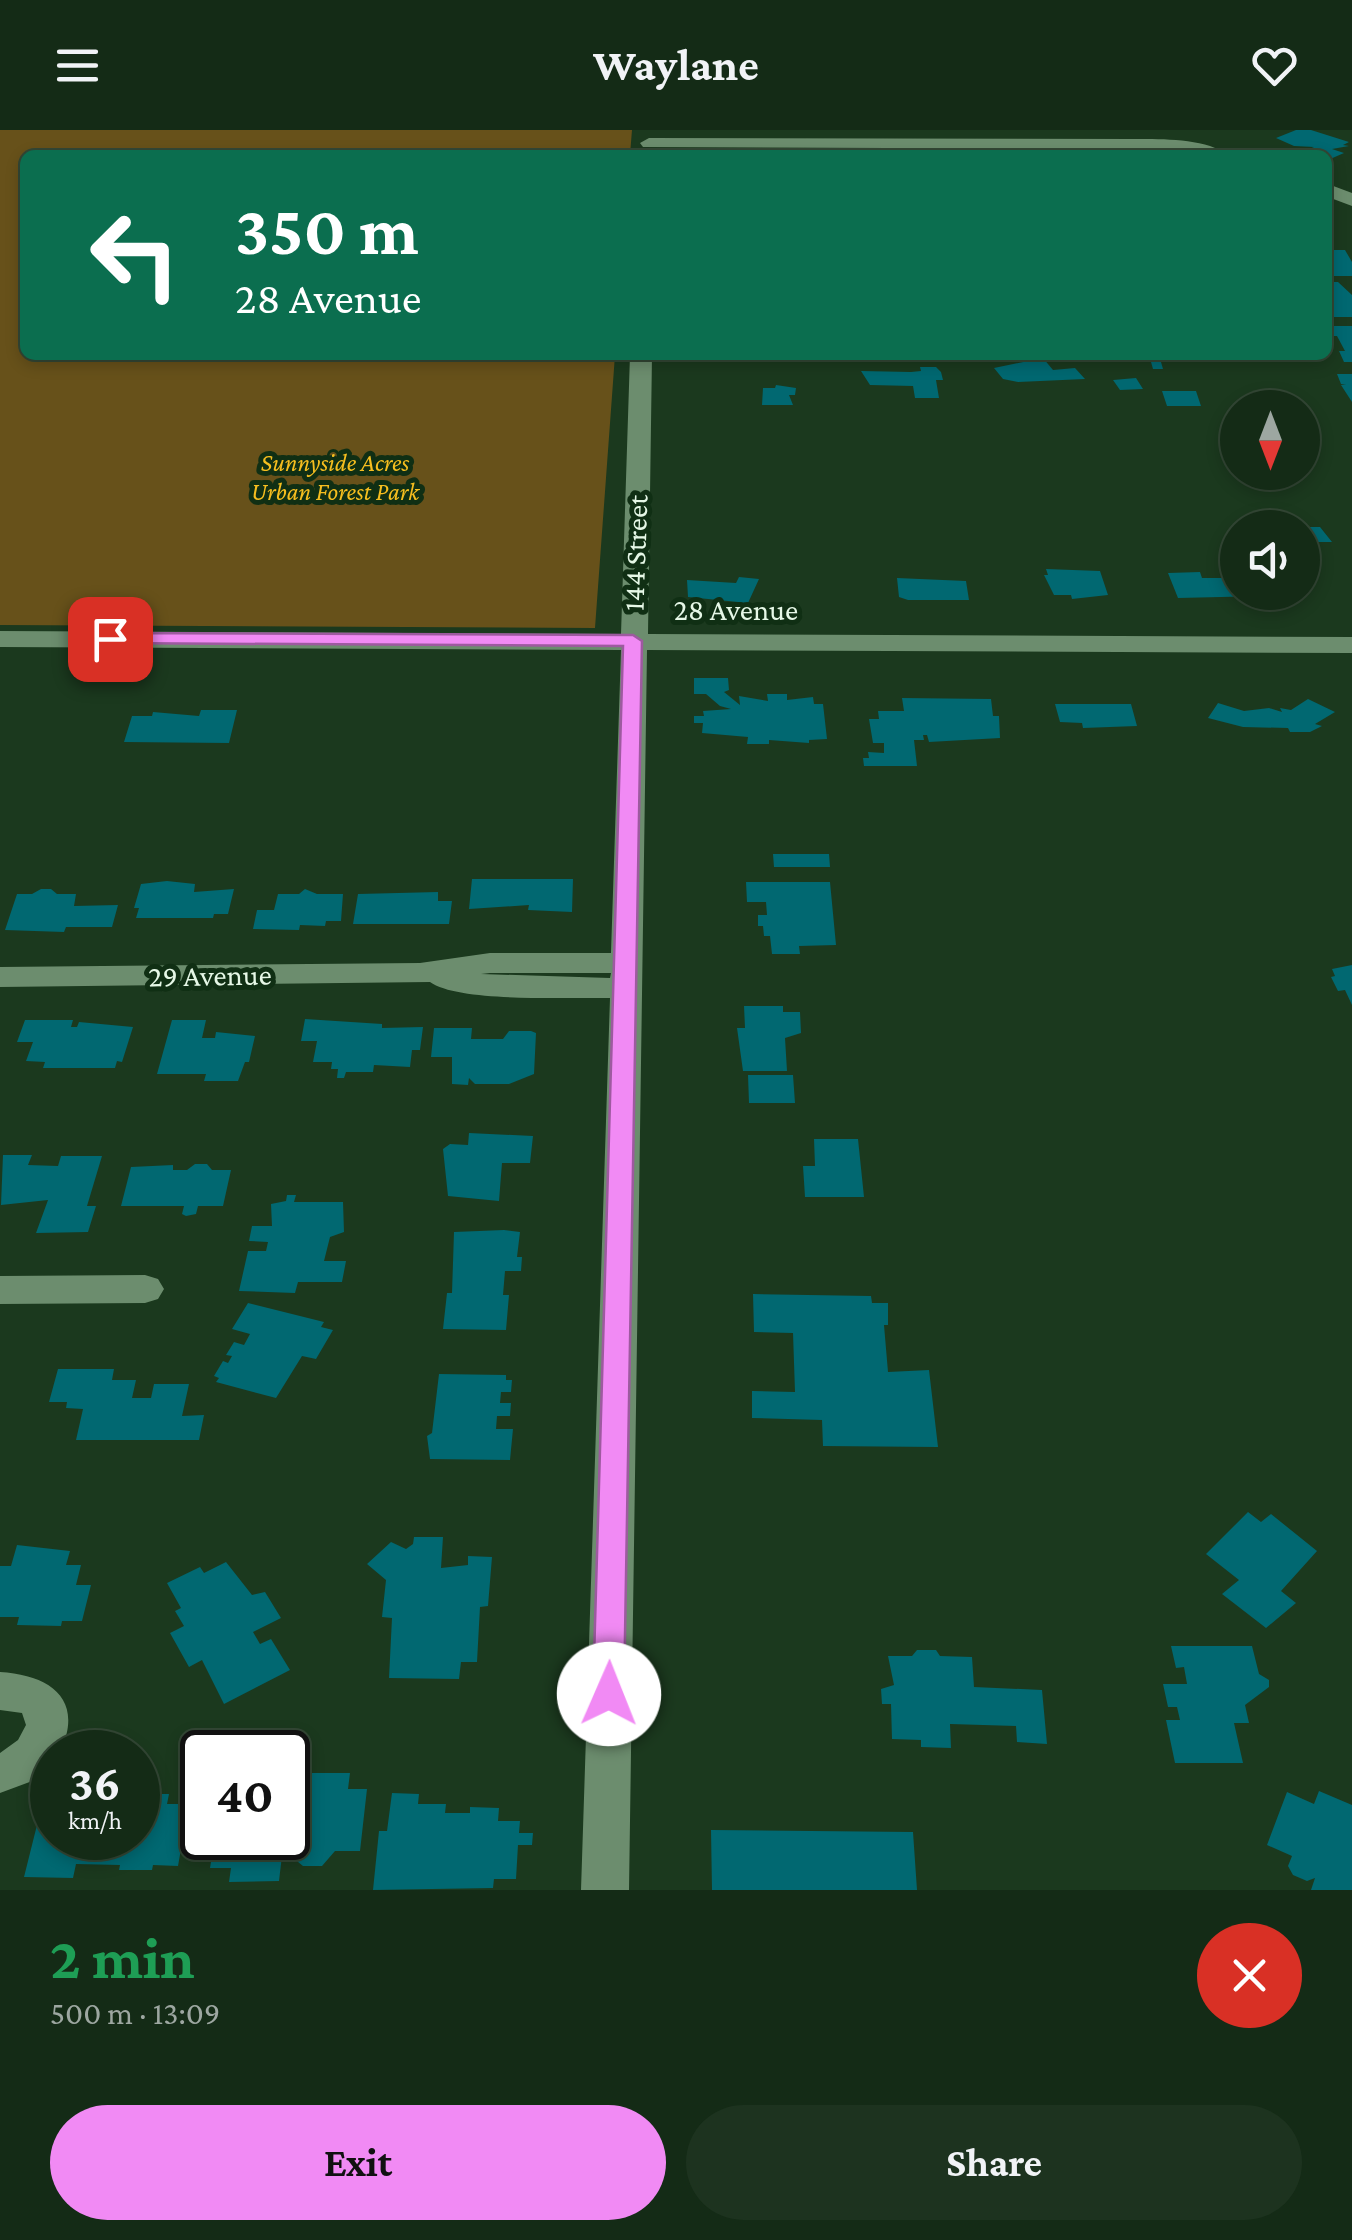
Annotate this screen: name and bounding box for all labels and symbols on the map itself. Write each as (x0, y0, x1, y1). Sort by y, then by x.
north arrow (1220, 390, 1320, 490)
park label: Sunnyside Acres Urban Forest Park (251, 449, 420, 505)
street label: 144 Street (616, 493, 654, 612)
street label: 28 Avenue (674, 593, 798, 626)
pin (68, 597, 153, 682)
street label: 29 Avenue (148, 957, 272, 993)
position arrow (557, 1642, 661, 1746)
speed limit sign: 40 (180, 1730, 310, 1860)

